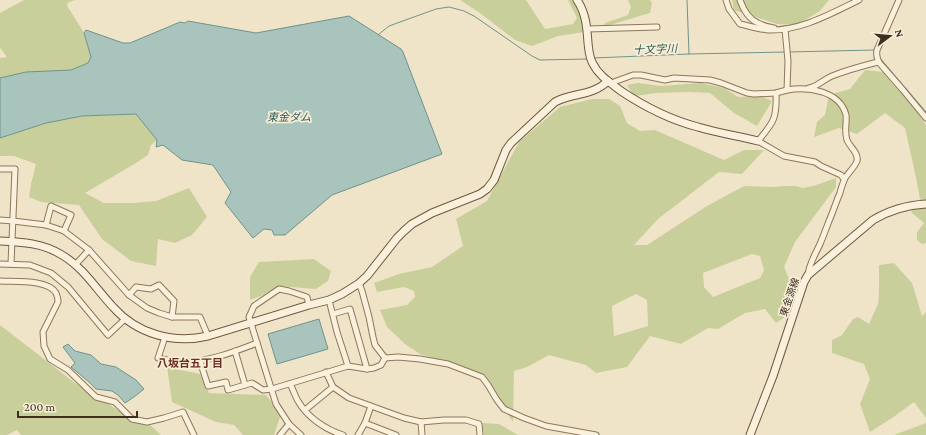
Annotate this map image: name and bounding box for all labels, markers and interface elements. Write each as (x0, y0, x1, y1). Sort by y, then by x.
north arrow (870, 16, 910, 56)
text: N (893, 28, 907, 39)
water label: 十文字川 (633, 42, 678, 56)
water label: 東金ダム (267, 111, 311, 123)
street label: 東金源線 (778, 276, 801, 318)
district label: 八坂台五丁目 (157, 357, 223, 369)
scale bar (18, 393, 137, 419)
text: 200 m (24, 400, 56, 414)

